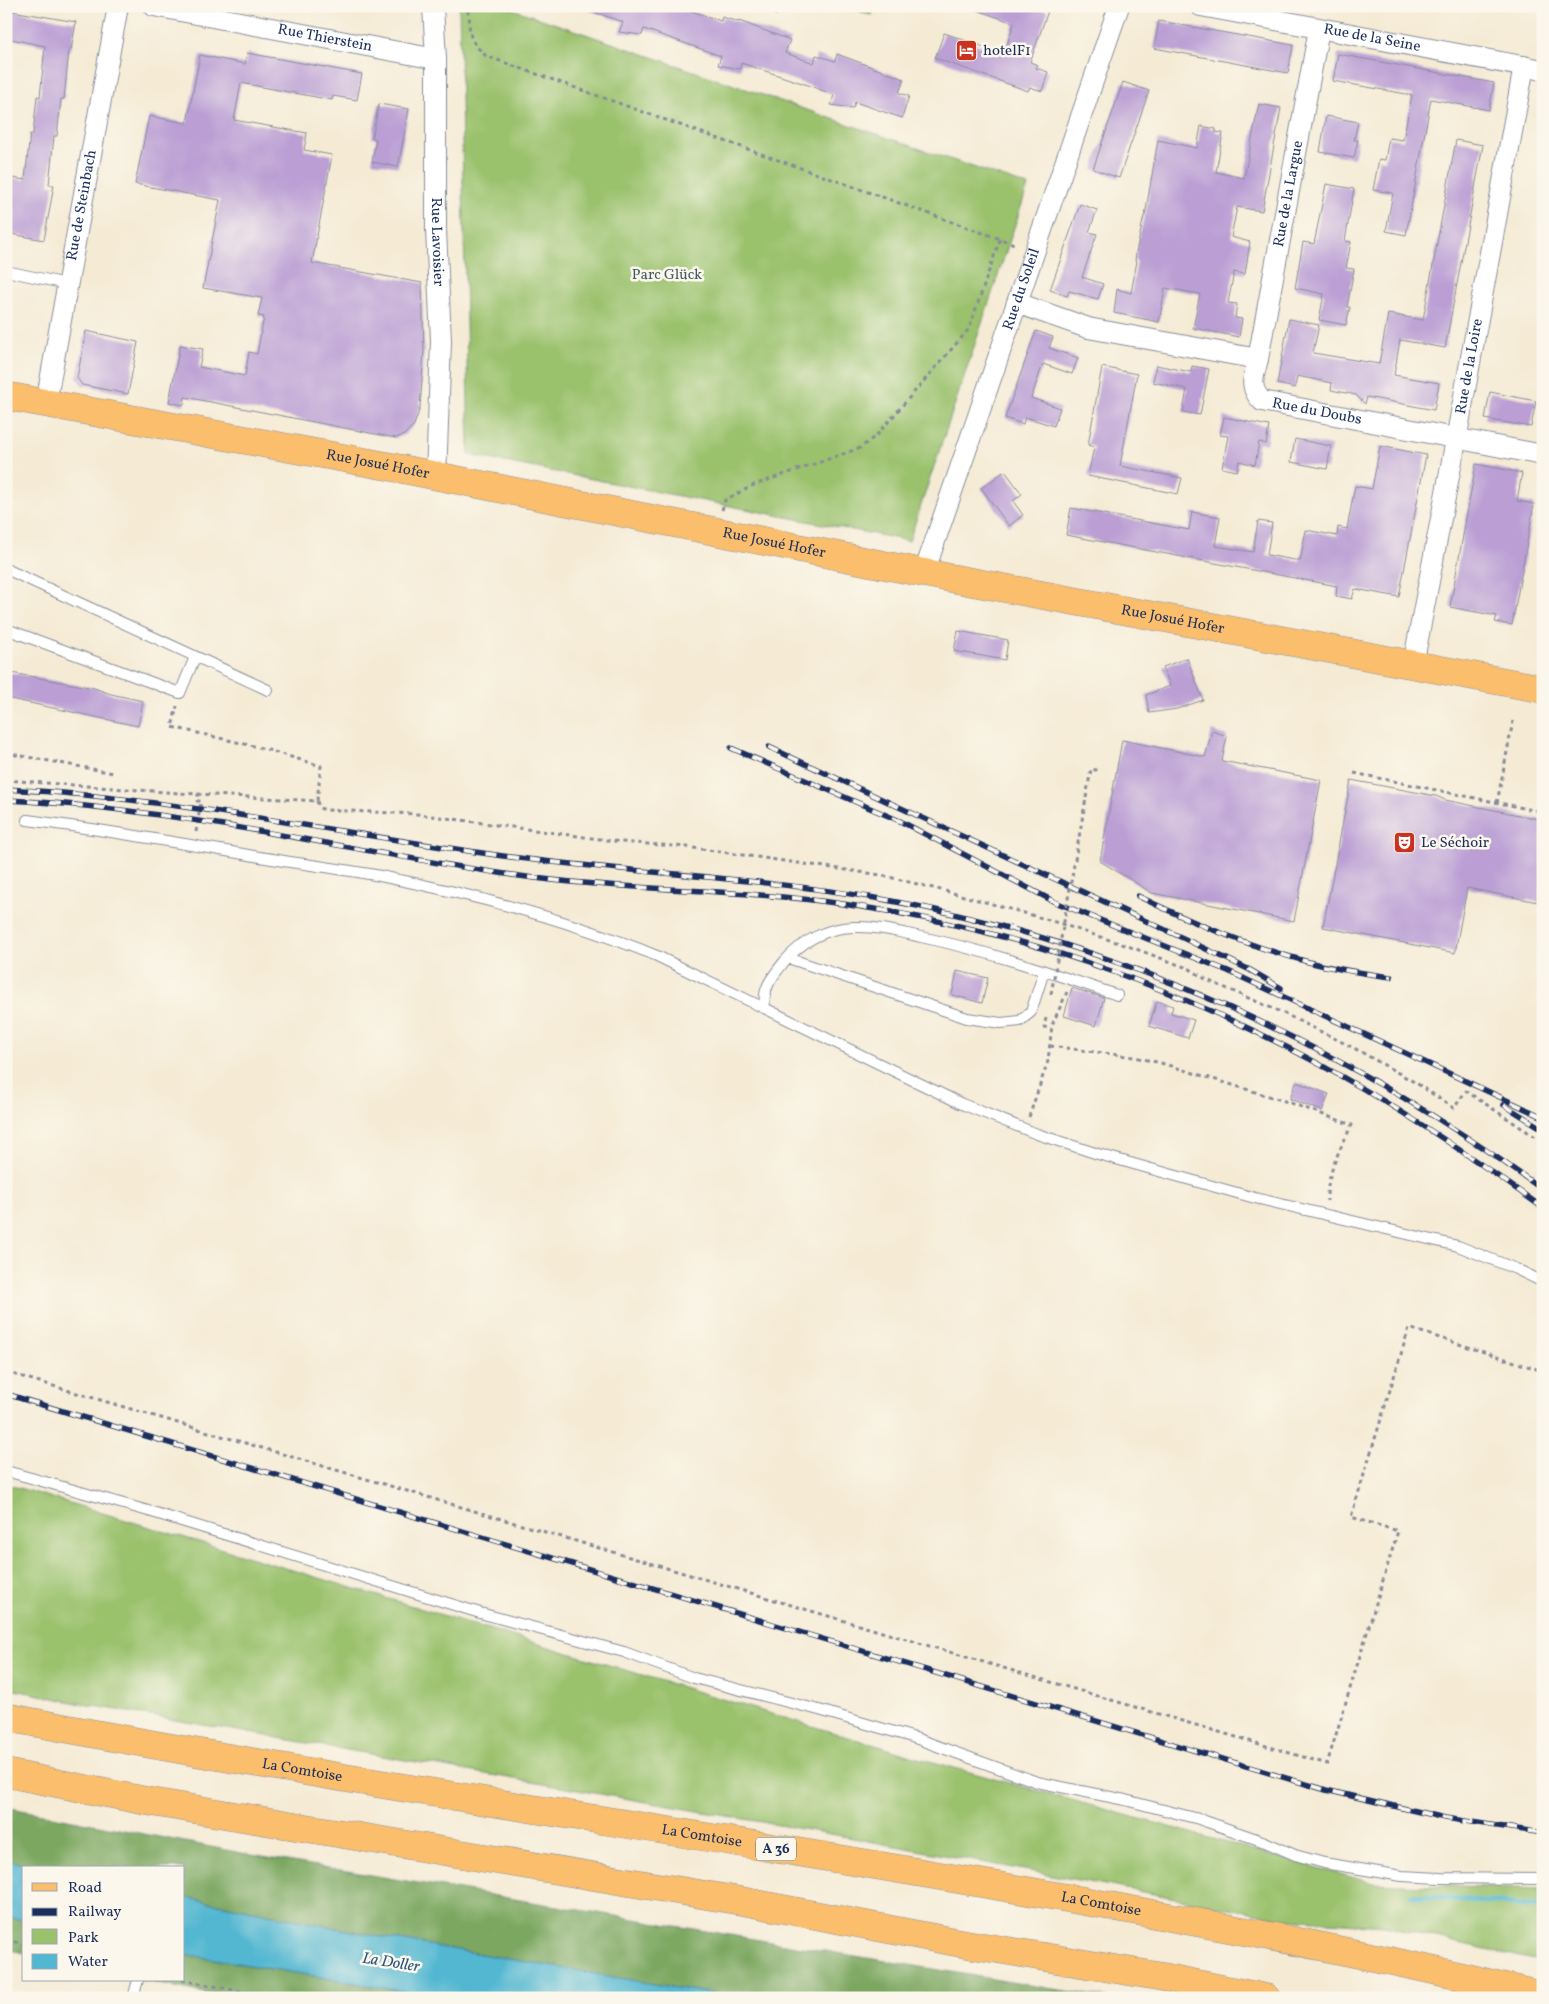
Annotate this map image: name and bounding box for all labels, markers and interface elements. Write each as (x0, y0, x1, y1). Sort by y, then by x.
street label: Rue Thierstein (276, 19, 374, 57)
street label: Rue de la Seine (1322, 19, 1422, 57)
hotel icon: hotelF1 (955, 39, 979, 63)
place label: hotelF1 (983, 41, 1031, 62)
street label: Rue de la Largue (1268, 139, 1309, 249)
street label: Rue de Steinbach (61, 148, 102, 262)
street label: Rue Lavoisier (425, 197, 449, 287)
street label: Rue du Soleil (998, 245, 1045, 333)
park label: Parc Glück (632, 265, 702, 286)
street label: Rue de la Loire (1450, 317, 1488, 416)
street label: Rue du Doubs (1270, 393, 1363, 430)
street label: Rue Josué Hofer (324, 445, 431, 485)
street label: Rue Josué Hofer (721, 523, 827, 564)
street label: Rue Josué Hofer (1119, 600, 1226, 640)
theatre icon: Le Séchoir (1393, 831, 1417, 855)
place label: Le Séchoir (1421, 833, 1489, 854)
street label: La Comtoise (260, 1753, 344, 1788)
street label: La Comtoise (660, 1819, 744, 1853)
road number: A 36 (756, 1838, 796, 1860)
legend (22, 1866, 185, 1982)
text: Road (68, 1878, 102, 1899)
street label: La Comtoise (1059, 1887, 1143, 1922)
text: Railway (68, 1902, 121, 1923)
text: Park (68, 1928, 99, 1949)
water label: La Doller (361, 1948, 422, 1979)
text: Water (68, 1952, 108, 1973)

